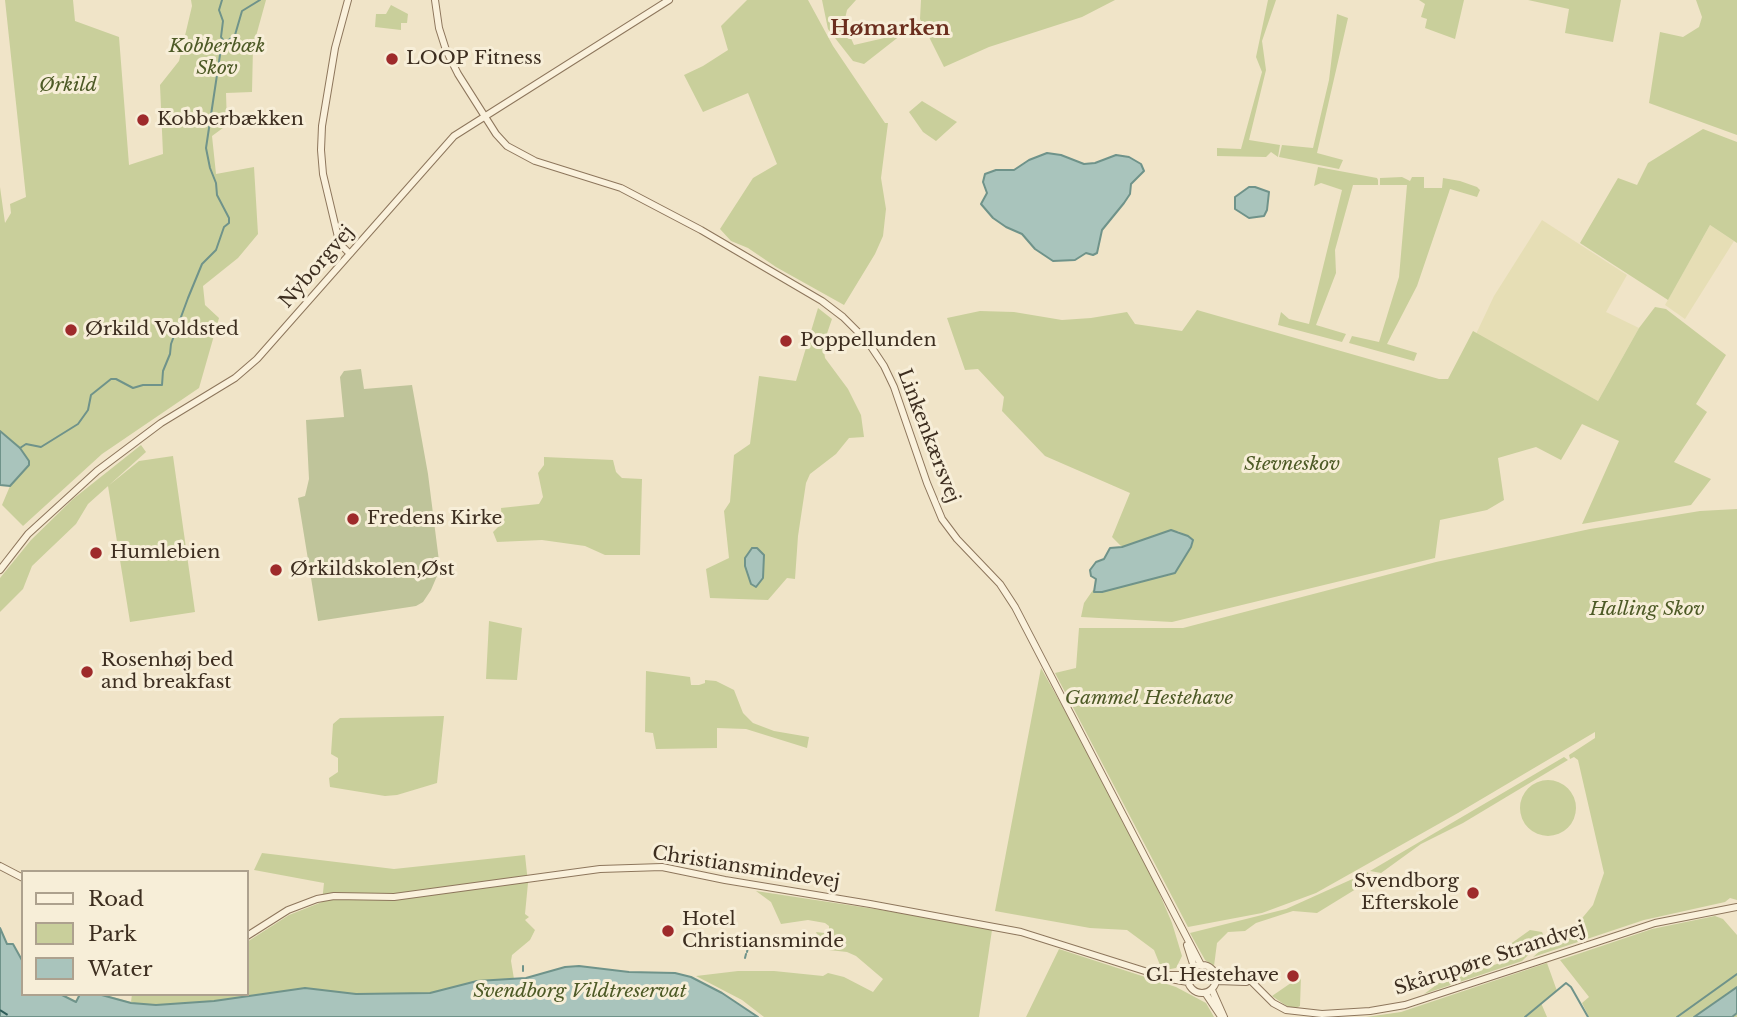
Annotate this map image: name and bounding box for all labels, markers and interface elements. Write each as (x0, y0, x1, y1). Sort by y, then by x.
district label: Hømarken (830, 16, 950, 42)
park label: Kobberbæk Skov (169, 36, 265, 80)
place label: LOOP Fitness (406, 48, 542, 70)
marker: LOOP Fitness (384, 51, 400, 67)
park label: Ørkild (39, 75, 97, 97)
place label: Kobberbækken (157, 109, 304, 131)
marker: Kobberbækken (135, 112, 151, 128)
street label: Nyborgvej (275, 221, 359, 313)
place label: Ørkild Voldsted (85, 319, 239, 341)
marker: Ørkild Voldsted (63, 322, 79, 338)
place label: Poppellunden (800, 330, 937, 352)
marker: Poppellunden (778, 333, 794, 349)
street label: Linkenkærsvej (892, 366, 964, 506)
park label: Stevneskov (1244, 454, 1340, 476)
place label: Fredens Kirke (367, 508, 502, 530)
marker: Fredens Kirke (345, 511, 361, 527)
place label: Humlebien (110, 542, 220, 564)
marker: Humlebien (88, 545, 104, 561)
place label: Ørkildskolen,Øst (290, 559, 455, 581)
marker: Ørkildskolen,Øst (268, 562, 284, 578)
park label: Halling Skov (1589, 599, 1705, 621)
place label: Rosenhøj bed and breakfast (101, 650, 234, 694)
marker: Rosenhøj bed and breakfast (79, 664, 95, 680)
park label: Gammel Hestehave (1065, 688, 1233, 710)
street label: Christiansmindevej (651, 842, 841, 894)
legend (21, 870, 248, 996)
place label: Svendborg Efterskole (1354, 871, 1459, 915)
marker: Svendborg Efterskole (1465, 885, 1481, 901)
text: Road (88, 886, 144, 912)
place label: Hotel Christiansminde (682, 909, 844, 953)
street label: Skårupøre Strandvej (1392, 917, 1588, 1001)
text: Park (88, 921, 137, 947)
marker: Hotel Christiansminde (660, 923, 676, 939)
text: Water (88, 956, 152, 982)
place label: Gl. Hestehave (1146, 965, 1279, 987)
marker: Gl. Hestehave (1285, 968, 1301, 984)
park label: Svendborg Vildtreservat (473, 981, 687, 1003)

